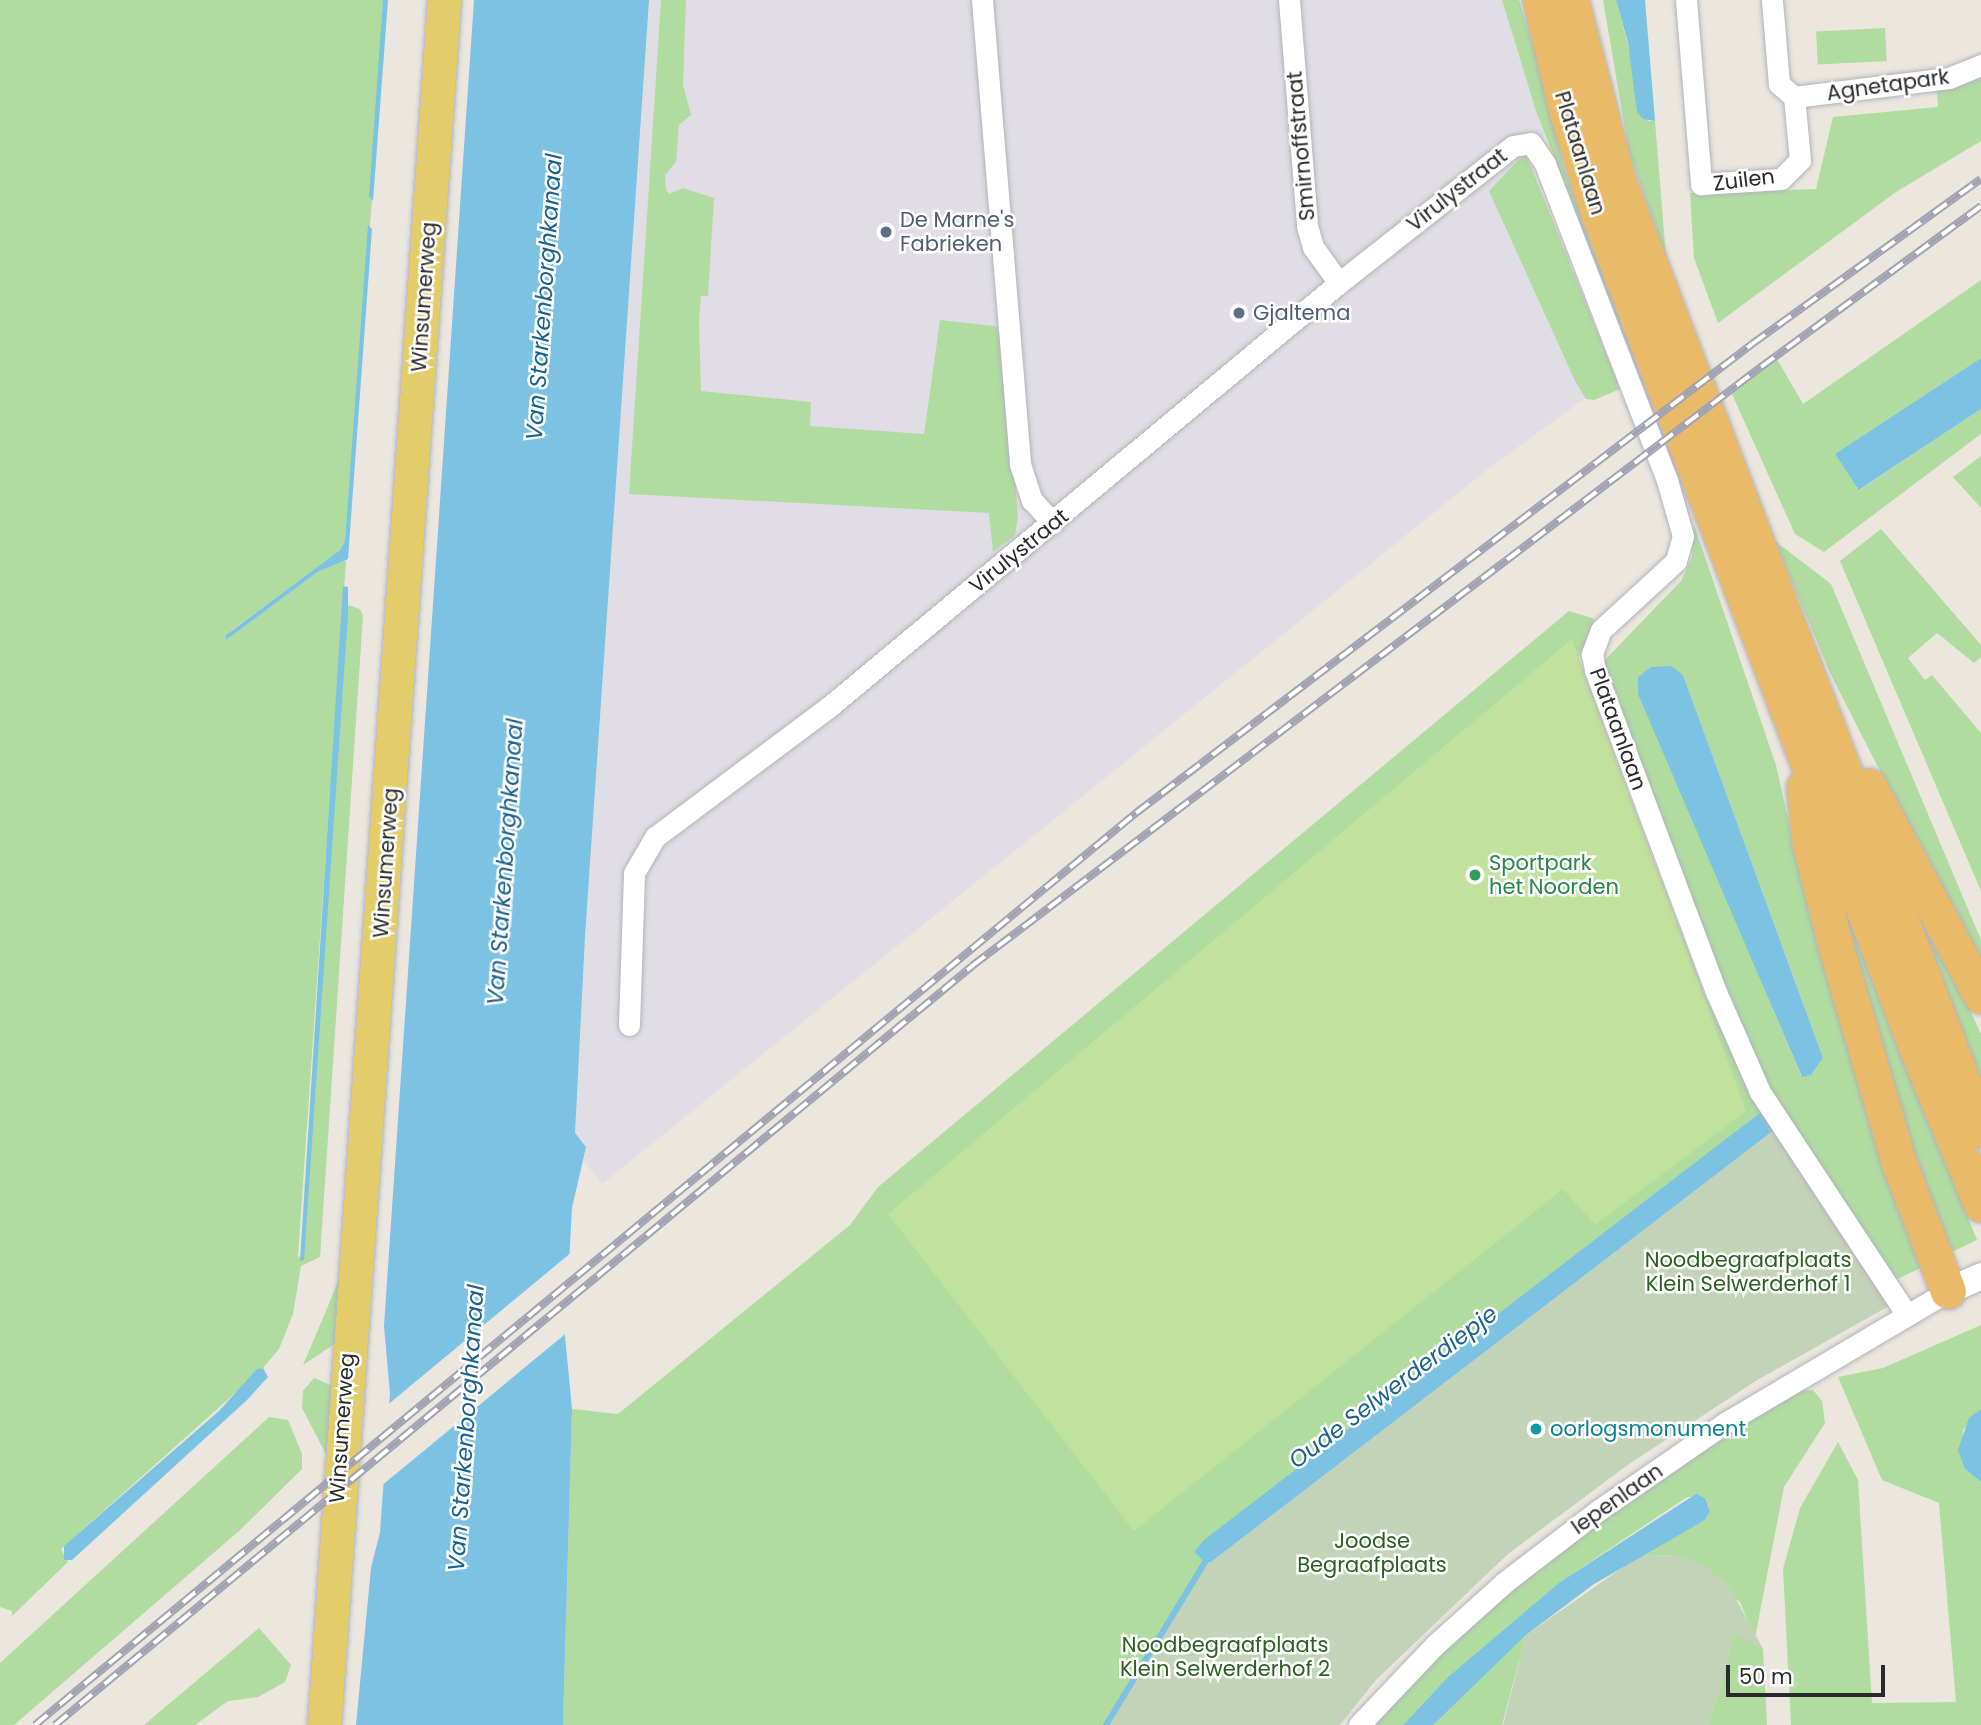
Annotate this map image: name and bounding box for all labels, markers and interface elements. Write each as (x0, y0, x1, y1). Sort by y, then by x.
street label: Agnetapark (1825, 64, 1951, 106)
street label: Smirnoffstraat (1282, 70, 1320, 222)
street label: Plataanlaan (1549, 88, 1611, 218)
street label: Virulystraat (1402, 143, 1512, 237)
water label: Van Starkenborghkanaal (520, 153, 568, 441)
street label: Zuilen (1712, 164, 1776, 196)
place label: De Marne's Fabrieken (900, 207, 1014, 257)
street label: Winsumerweg (406, 221, 442, 373)
marker: De Marne's Fabrieken (878, 224, 894, 240)
place label: Gjaltema (1253, 300, 1350, 326)
marker: Gjaltema (1231, 305, 1247, 321)
street label: Virulystraat (964, 503, 1074, 599)
street label: Plataanlaan (1584, 665, 1652, 793)
water label: Van Starkenborghkanaal (481, 718, 529, 1006)
street label: Winsumerweg (368, 787, 404, 939)
place label: Sportpark het Noorden (1489, 850, 1619, 900)
marker: Sportpark het Noorden (1467, 867, 1483, 883)
park label: Noodbegraafplaats Klein Selwerderhof 1 (1645, 1247, 1851, 1297)
water label: Van Starkenborghkanaal (442, 1284, 490, 1572)
water label: Oude Selwerderdiepje (1283, 1300, 1503, 1474)
street label: Winsumerweg (324, 1352, 360, 1504)
place label: oorlogsmonument (1550, 1416, 1746, 1442)
marker: oorlogsmonument (1528, 1421, 1544, 1437)
street label: Iepenlaan (1566, 1458, 1668, 1540)
park label: Joodse Begraafplaats (1297, 1528, 1447, 1578)
park label: Noodbegraafplaats Klein Selwerderhof 2 (1120, 1632, 1330, 1682)
scale bar (1729, 1652, 1888, 1696)
text: 50 m (1739, 1662, 1793, 1691)

